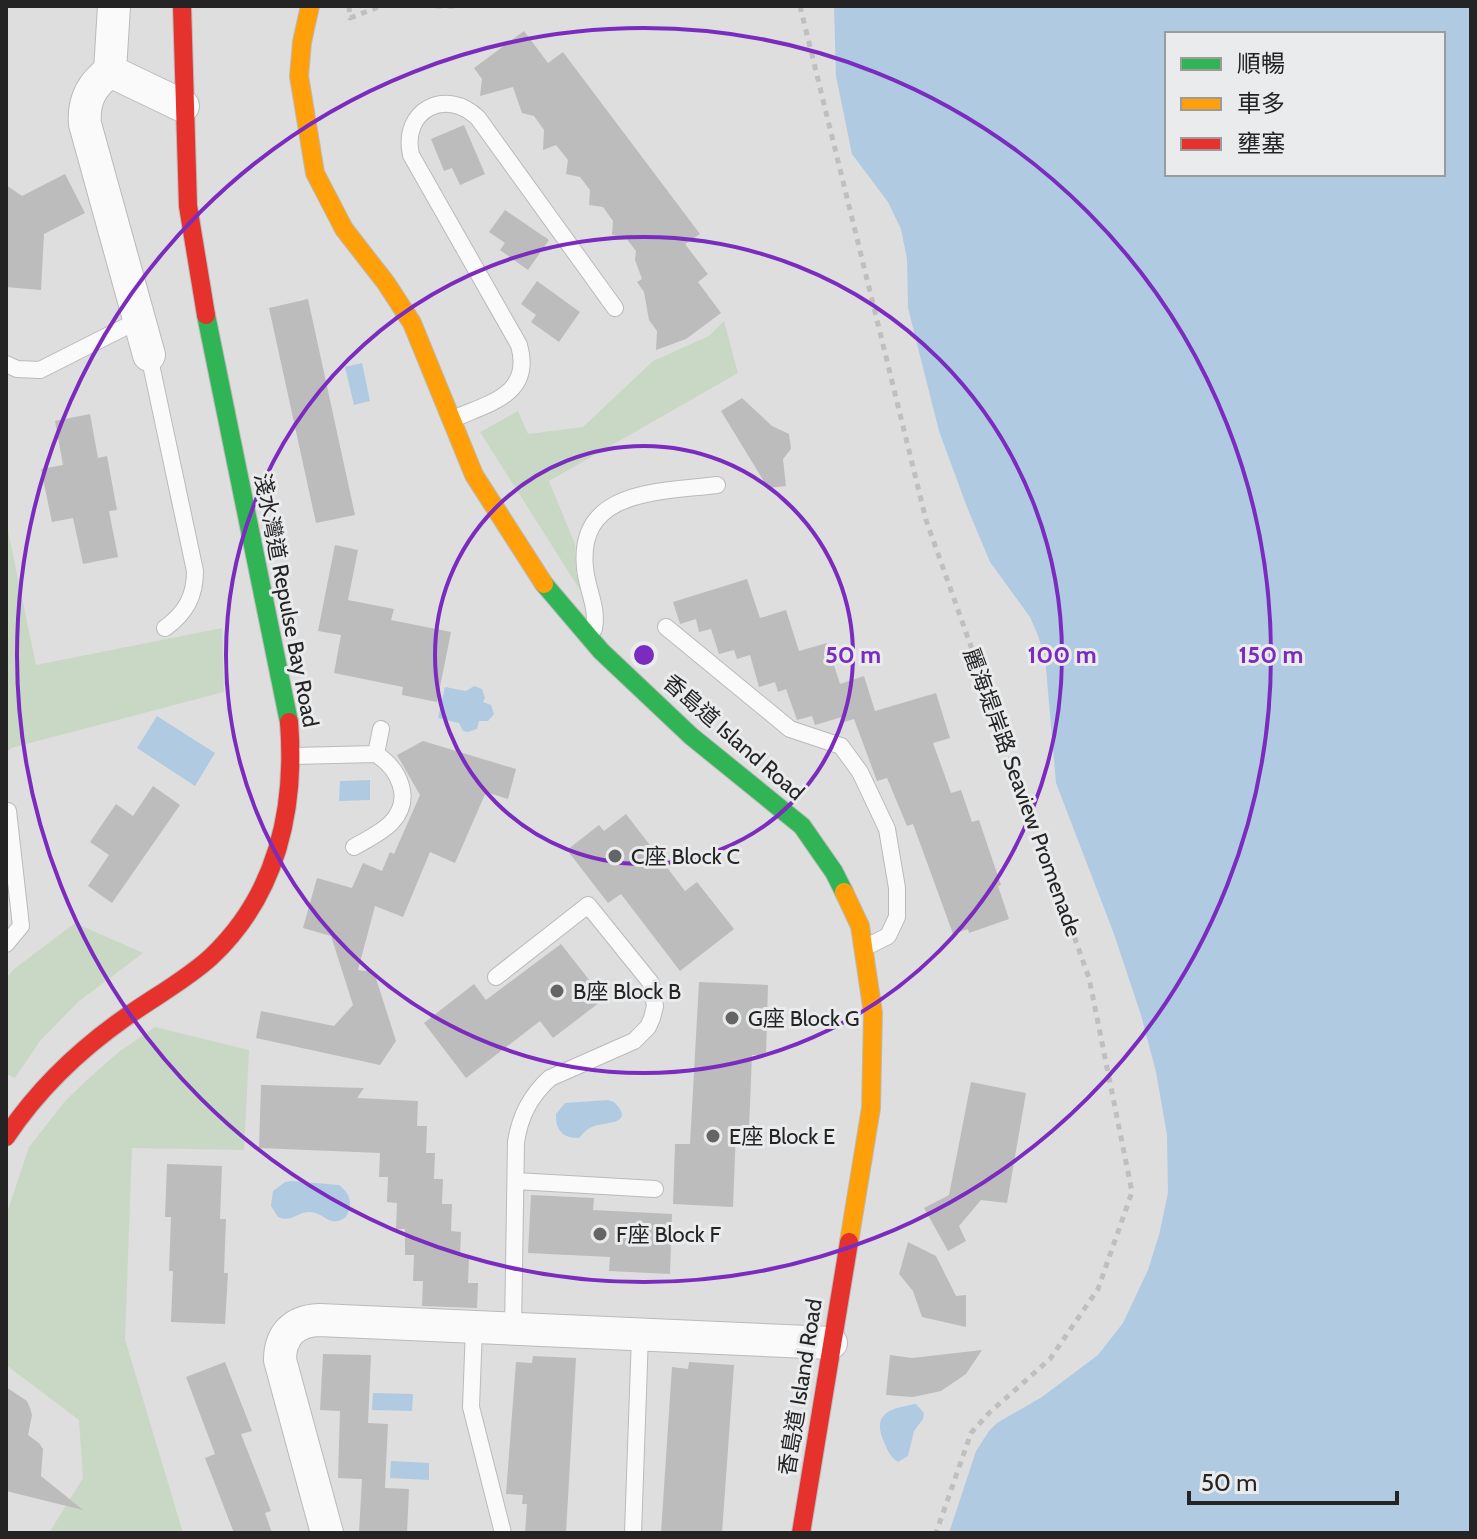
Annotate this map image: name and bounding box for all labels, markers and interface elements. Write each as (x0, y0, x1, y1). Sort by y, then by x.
legend (1165, 32, 1445, 176)
text: 順暢 (1237, 49, 1285, 78)
text: 車多 (1237, 89, 1285, 118)
text: 壅塞 (1237, 129, 1285, 158)
street label: 淺水灣道 Repulse Bay Road (249, 471, 324, 729)
text: 50 m (825, 640, 881, 669)
text: 100 m (1027, 640, 1097, 669)
text: 150 m (1239, 640, 1303, 669)
centre of rings (630, 641, 658, 669)
street label: 麗海堤岸路 Seaview Promenade (958, 644, 1087, 940)
street label: 香島道 Island Road (657, 669, 810, 806)
place label: C座 Block C (631, 843, 740, 870)
marker: C座 Block C (606, 847, 624, 865)
place label: B座 Block B (573, 978, 681, 1005)
marker: B座 Block B (548, 982, 566, 1000)
place label: G座 Block G (748, 1005, 860, 1032)
marker: G座 Block G (723, 1009, 741, 1027)
place label: E座 Block E (729, 1123, 835, 1150)
marker: E座 Block E (704, 1127, 722, 1145)
place label: F座 Block F (616, 1221, 721, 1248)
marker: F座 Block F (591, 1225, 609, 1243)
street label: 香島道 Island Road (773, 1297, 828, 1477)
scale bar (1189, 1455, 1397, 1505)
text: 50 m (1201, 1468, 1257, 1497)

